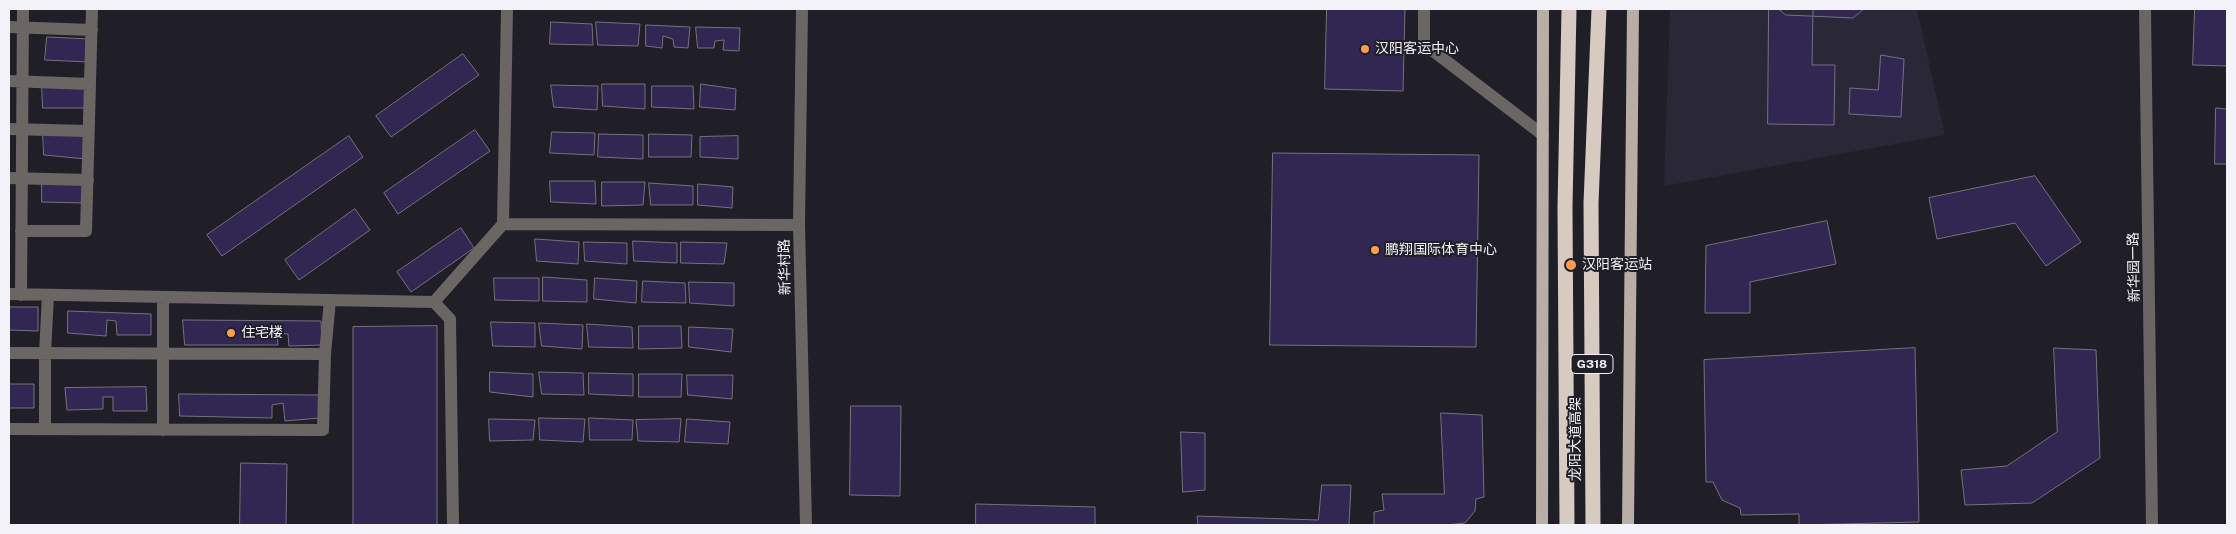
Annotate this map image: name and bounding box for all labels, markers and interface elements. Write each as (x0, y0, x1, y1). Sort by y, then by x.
place label: 汉阳客运中心 (1375, 41, 1459, 57)
marker: 汉阳客运中心 (1359, 43, 1371, 55)
street label: 新华园一路 (2125, 232, 2143, 302)
street label: 新华村路 (776, 239, 794, 295)
place label: 鹏翔国际体育中心 (1385, 242, 1497, 258)
marker: 鹏翔国际体育中心 (1369, 244, 1381, 256)
place label: 汉阳客运站 (1582, 257, 1652, 273)
marker: 汉阳客运站 (1564, 258, 1578, 272)
place label: 住宅楼 (241, 325, 283, 341)
marker: 住宅楼 (225, 327, 237, 339)
road number: G318 (1571, 354, 1613, 374)
street label: 龙阳大道高架 (1568, 397, 1584, 481)

